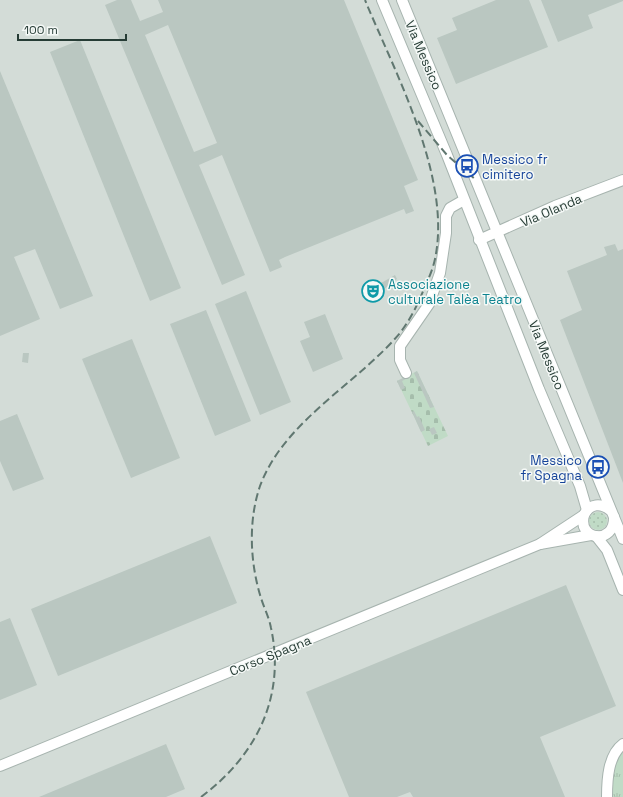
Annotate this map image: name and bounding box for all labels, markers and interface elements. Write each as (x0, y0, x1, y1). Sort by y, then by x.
scale bar (18, 16, 126, 42)
street label: Via Messico (401, 18, 446, 92)
text: 100 m (24, 22, 58, 38)
place label: Messico fr cimitero (482, 151, 548, 183)
bus stop icon: Messico fr cimitero (454, 153, 480, 179)
street label: Via Olanda (518, 190, 585, 231)
place label: Associazione culturale Talèa Teatro (388, 276, 522, 308)
theatre icon: Associazione culturale Talèa Teatro (360, 278, 386, 304)
street label: Via Messico (525, 318, 568, 393)
place label: Messico fr Spagna (521, 452, 583, 484)
bus stop icon: Messico fr Spagna (585, 454, 611, 480)
street label: Corso Spagna (227, 631, 314, 680)

